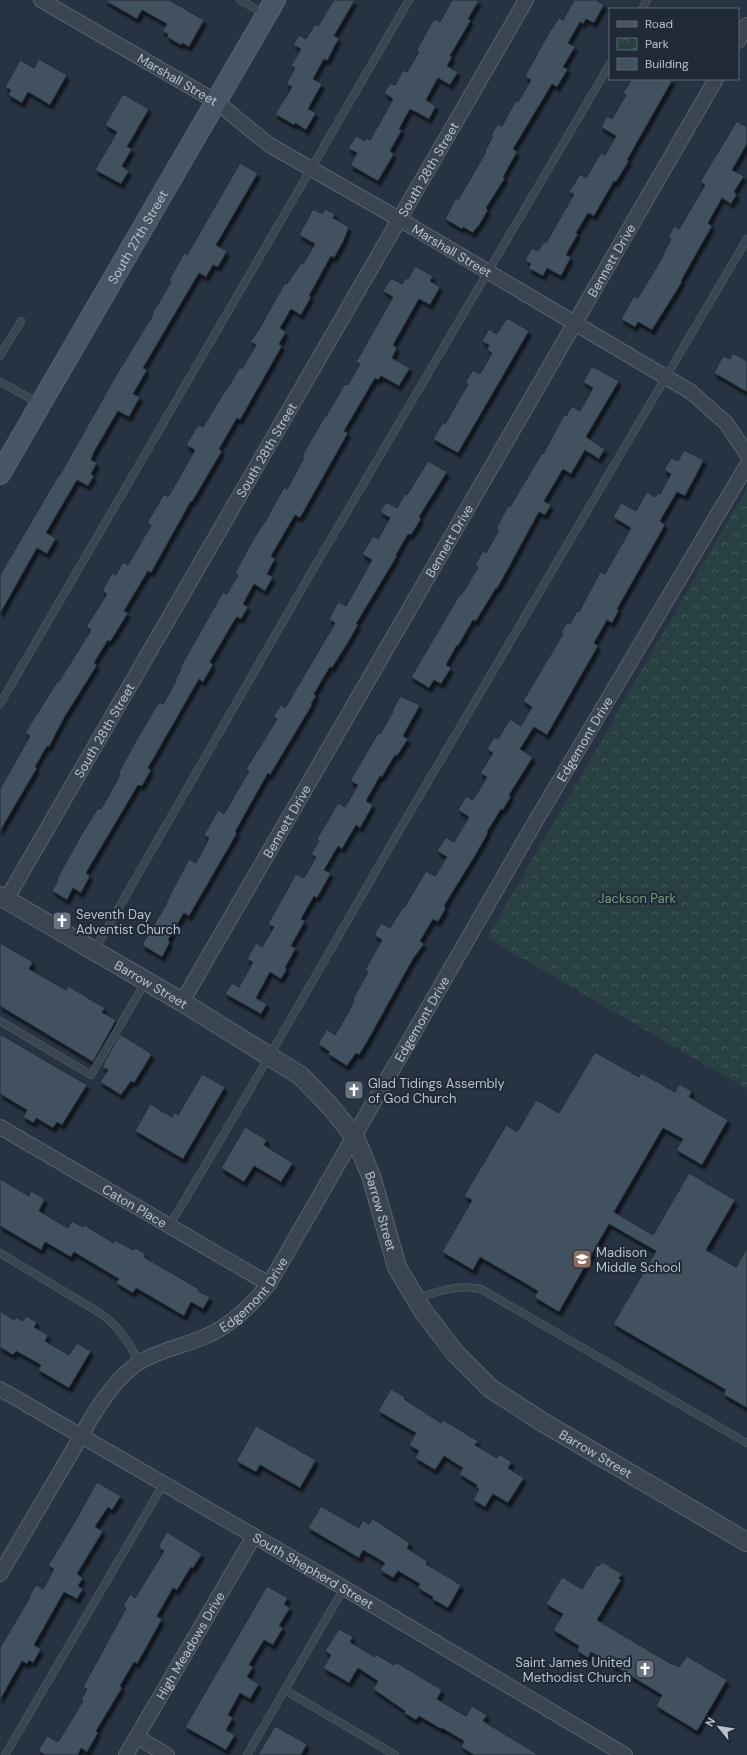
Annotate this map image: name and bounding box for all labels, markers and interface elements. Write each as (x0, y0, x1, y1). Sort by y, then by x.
legend (609, 8, 739, 80)
text: Road (645, 16, 673, 32)
text: Park (645, 36, 669, 52)
street label: Marshall Street (134, 50, 221, 110)
text: Building (645, 56, 689, 72)
street label: South 28th Street (395, 119, 463, 220)
street label: South 27th Street (104, 187, 172, 287)
street label: Marshall Street (409, 221, 495, 281)
street label: Bennett Drive (584, 221, 639, 300)
street label: South 28th Street (232, 399, 301, 501)
street label: Bennett Drive (421, 501, 477, 581)
street label: South 28th Street (70, 680, 139, 781)
street label: Edgemont Drive (553, 693, 617, 785)
street label: Bennett Drive (259, 782, 315, 861)
park label: Jackson Park (598, 890, 676, 907)
place label: Seventh Day Adventist Church (76, 906, 181, 938)
church icon: Seventh Day Adventist Church (51, 910, 73, 932)
street label: Barrow Street (111, 957, 191, 1013)
street label: Edgemont Drive (391, 973, 453, 1065)
place label: Glad Tidings Assembly of God Church (368, 1075, 505, 1107)
church icon: Glad Tidings Assembly of God Church (343, 1079, 365, 1101)
street label: Barrow Street (361, 1169, 400, 1253)
street label: Caton Place (99, 1181, 170, 1232)
place label: Madison Middle School (596, 1244, 681, 1276)
school or university icon: Madison Middle School (571, 1248, 593, 1270)
street label: Edgemont Drive (216, 1254, 292, 1336)
street label: Barrow Street (556, 1426, 635, 1482)
street label: South Shepherd Street (249, 1529, 377, 1613)
street label: High Meadows Drive (152, 1589, 229, 1703)
place label: Saint James United Methodist Church (515, 1654, 631, 1686)
church icon: Saint James United Methodist Church (634, 1658, 656, 1680)
north arrow (699, 1707, 739, 1747)
text: N (702, 1715, 718, 1729)

